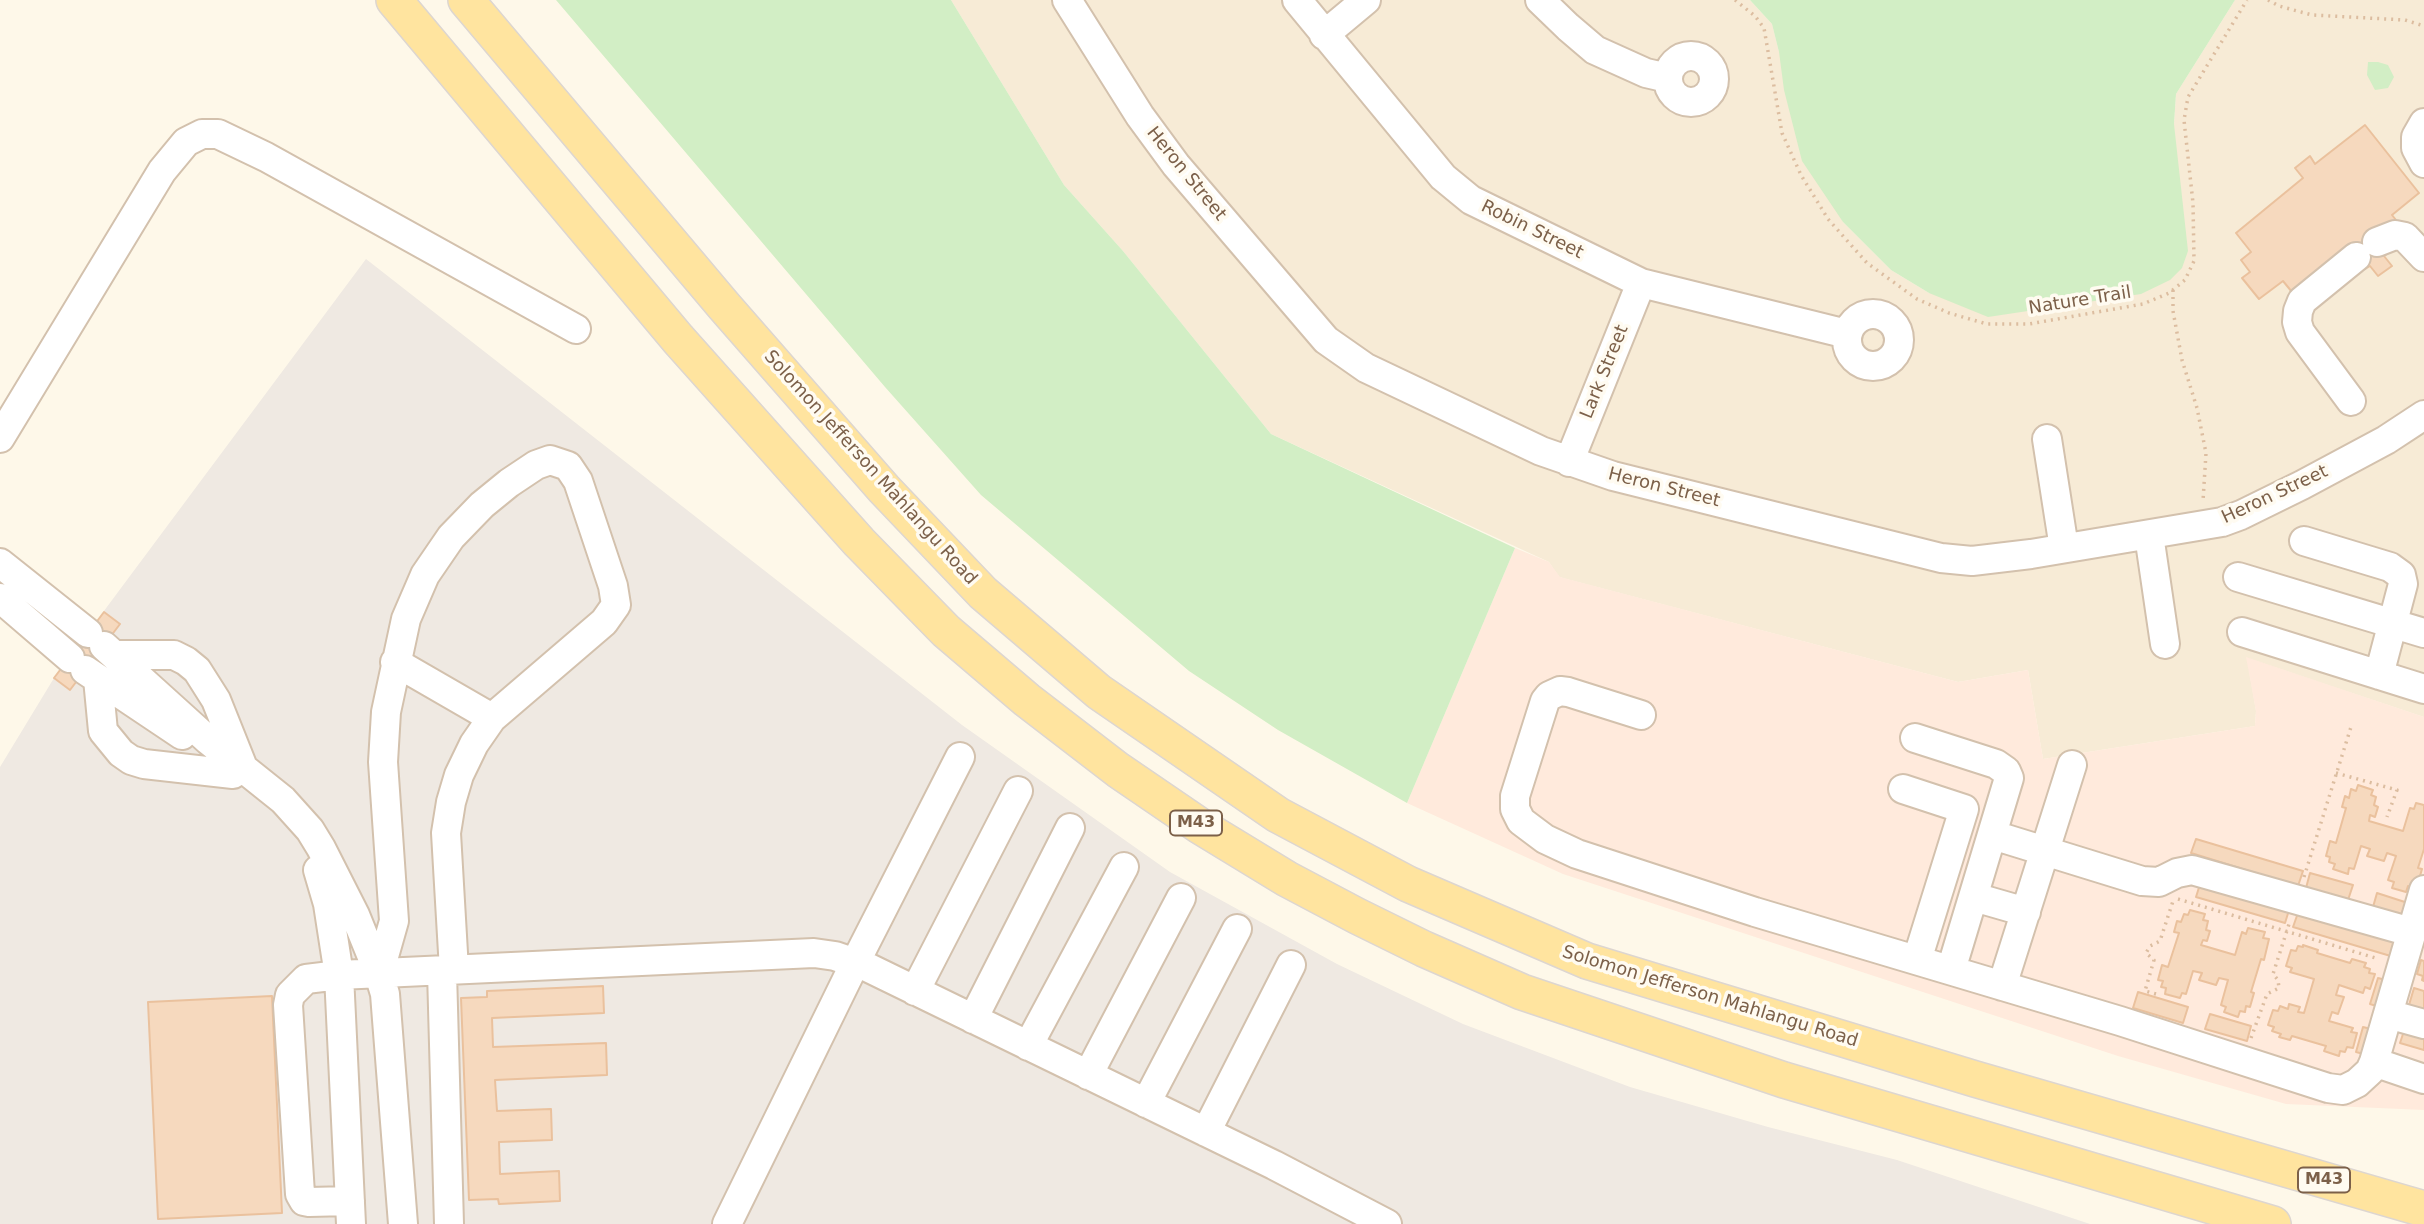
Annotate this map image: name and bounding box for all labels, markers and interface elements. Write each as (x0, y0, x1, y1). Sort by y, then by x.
street label: Heron Street (1142, 123, 1230, 225)
street label: Robin Street (1477, 196, 1587, 264)
street label: Nature Trail (2027, 282, 2133, 320)
street label: Lark Street (1576, 322, 1634, 422)
street label: Solomon Jefferson Mahlangu Road (759, 346, 981, 590)
street label: Heron Street (2219, 461, 2331, 529)
street label: Heron Street (1606, 464, 1722, 512)
road number: M43 (1170, 810, 1222, 836)
street label: Solomon Jefferson Mahlangu Road (1560, 942, 1860, 1052)
road number: M43 (2298, 1168, 2350, 1192)

